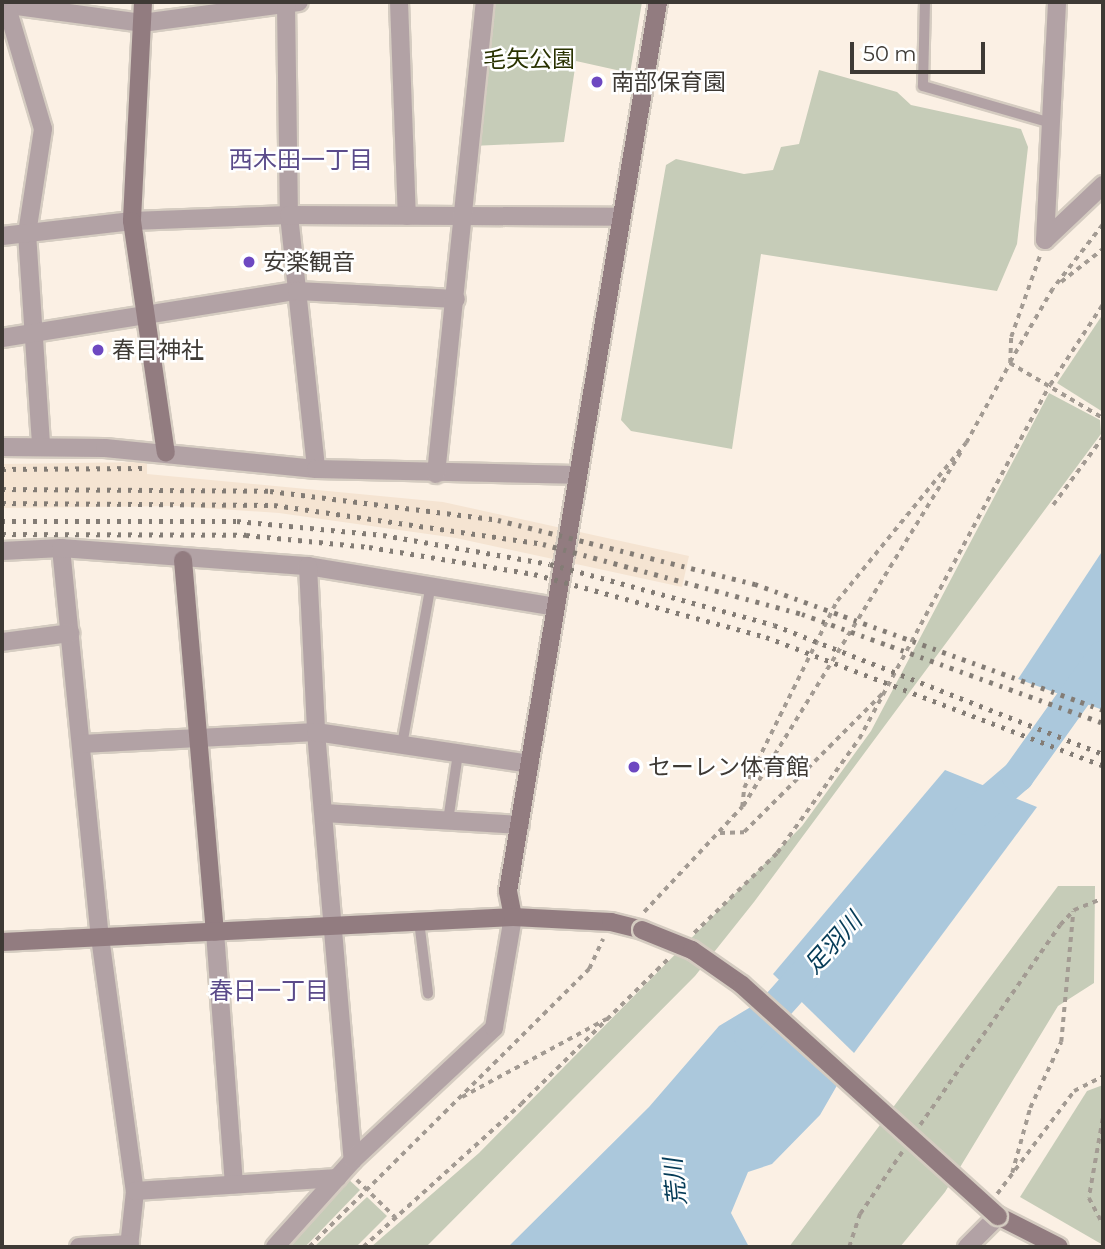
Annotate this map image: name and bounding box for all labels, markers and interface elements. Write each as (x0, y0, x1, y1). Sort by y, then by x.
scale bar (853, 28, 988, 72)
text: 50 m (863, 41, 917, 66)
park label: 毛矢公園 (483, 45, 575, 73)
place label: 南部保育園 (611, 68, 726, 96)
marker: 南部保育園 (589, 74, 605, 90)
district label: 西木田一丁目 (229, 146, 373, 174)
place label: 安楽観音 (263, 248, 355, 276)
marker: 安楽観音 (241, 254, 257, 270)
place label: 春日神社 (112, 336, 204, 364)
marker: 春日神社 (90, 342, 106, 358)
place label: セーレン体育館 (648, 753, 809, 781)
marker: セーレン体育館 (626, 759, 642, 775)
water label: 足羽川 (798, 907, 868, 979)
district label: 春日一丁目 (209, 977, 329, 1005)
water label: 荒川 (658, 1157, 692, 1207)

